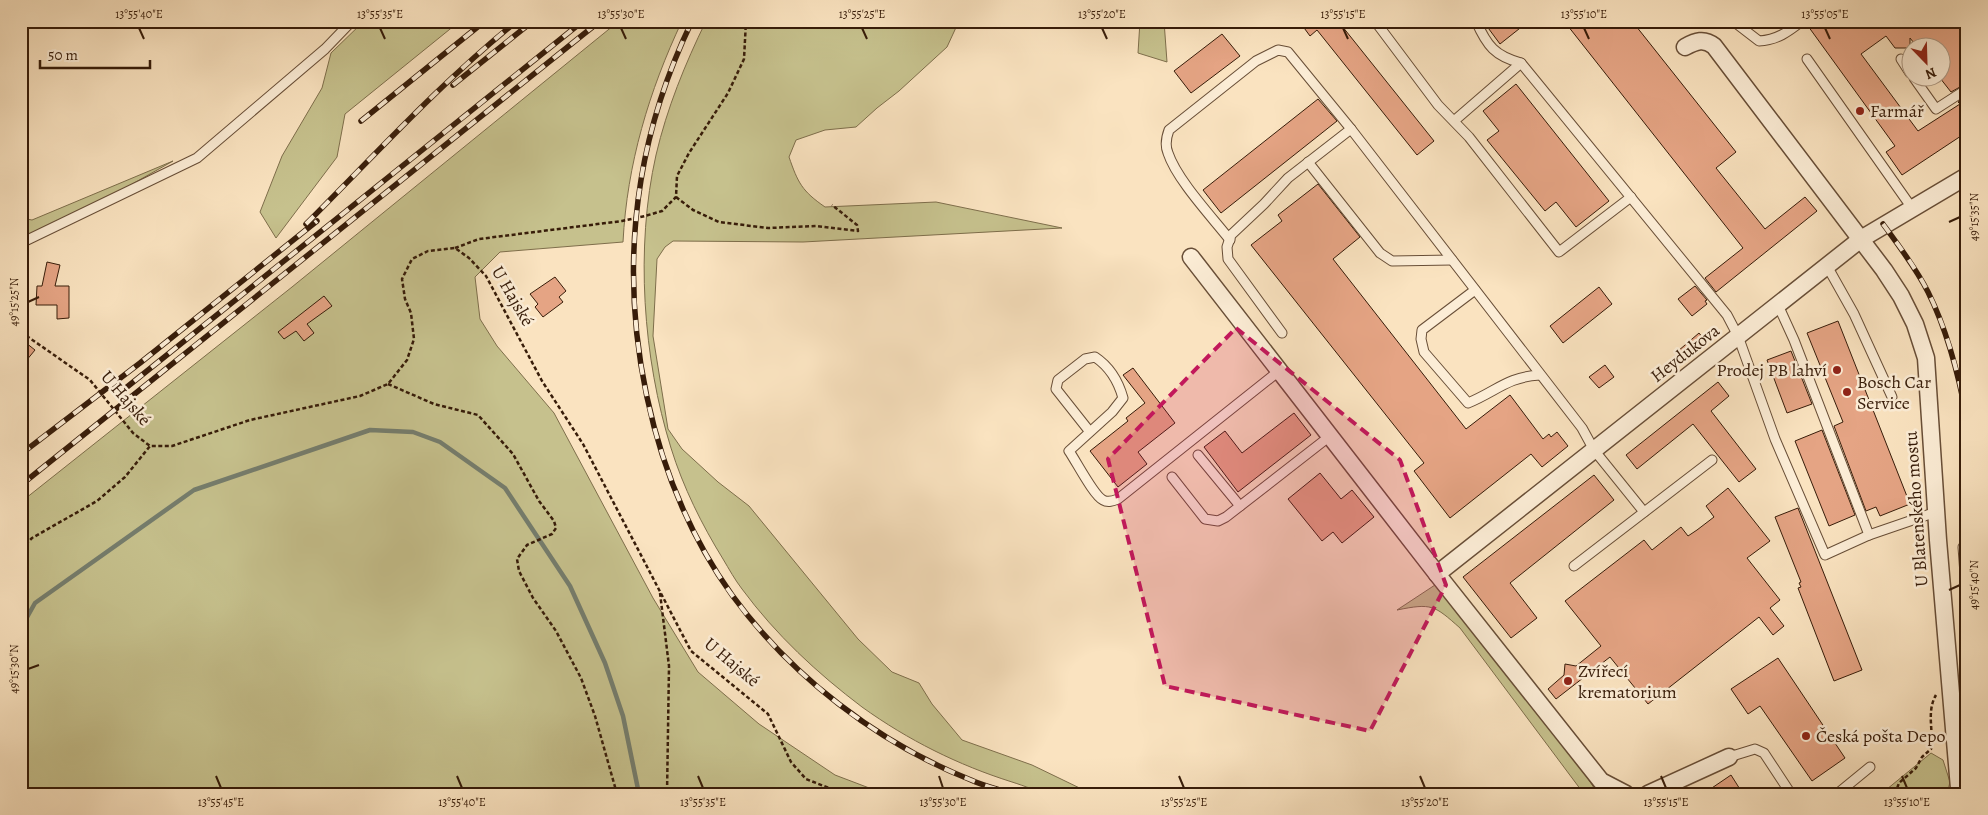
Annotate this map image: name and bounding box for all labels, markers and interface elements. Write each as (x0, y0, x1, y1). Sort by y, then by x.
text: 13°55'40"E (115, 6, 163, 22)
text: 13°55'35"E (357, 6, 403, 22)
text: 13°55'30"E (597, 6, 645, 22)
text: 13°55'25"E (839, 6, 885, 22)
text: 13°55'20"E (1078, 6, 1126, 22)
text: 13°55'15"E (1320, 6, 1366, 22)
text: 13°55'10"E (1561, 6, 1607, 22)
text: 13°55'05"E (1801, 6, 1849, 22)
scale bar (40, 38, 150, 70)
north arrow (1900, 38, 1950, 88)
text: 50 m (48, 45, 78, 65)
text: N (1922, 63, 1939, 84)
place label: Farmář (1870, 99, 1924, 123)
marker: Farmář (1854, 105, 1866, 117)
text: 49°15'35"N (1966, 193, 1982, 241)
street label: U Hajské (486, 262, 540, 330)
text: 49°15'25"N (6, 277, 22, 326)
street label: Heydukova (1645, 318, 1725, 388)
place label: Prodej PB lahví (1716, 358, 1827, 382)
marker: Prodej PB lahví (1831, 364, 1843, 376)
street label: U Hajské (95, 365, 157, 431)
place label: Bosch Car Service (1857, 370, 1931, 415)
marker: Bosch Car Service (1841, 386, 1853, 398)
street label: U Blatenského mostu (1899, 430, 1933, 588)
text: 49°15'40"N (1966, 560, 1982, 610)
street label: U Hajské (699, 632, 765, 692)
text: 49°15'30"N (6, 644, 22, 694)
place label: Zvířecí krematorium (1578, 659, 1677, 704)
marker: Zvířecí krematorium (1562, 675, 1574, 687)
place label: Česká pošta Depo (1816, 724, 1946, 748)
marker: Česká pošta Depo (1800, 730, 1812, 742)
text: 13°55'45"E (198, 794, 244, 810)
text: 13°55'40"E (438, 794, 486, 810)
text: 13°55'35"E (680, 794, 726, 810)
text: 13°55'30"E (919, 794, 967, 810)
text: 13°55'25"E (1161, 794, 1207, 810)
text: 13°55'20"E (1401, 794, 1449, 810)
text: 13°55'15"E (1643, 794, 1689, 810)
text: 13°55'10"E (1884, 794, 1930, 810)

